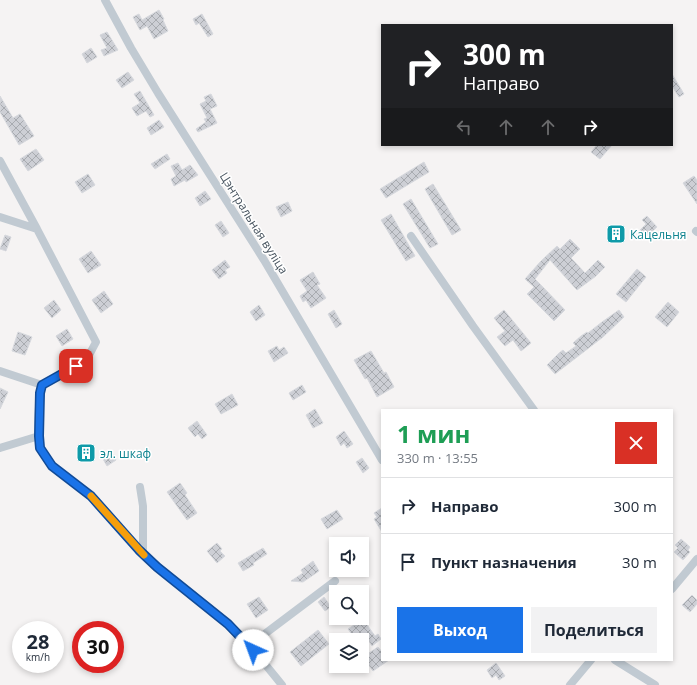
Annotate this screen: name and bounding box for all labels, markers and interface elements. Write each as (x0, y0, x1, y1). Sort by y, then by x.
text: 300 m (463, 35, 546, 73)
icon: right (397, 40, 449, 92)
text: Направо (463, 71, 540, 95)
icon: left (453, 116, 475, 138)
icon: ahead (495, 116, 517, 138)
icon: ahead (537, 116, 559, 138)
icon: right (579, 116, 601, 138)
street label: Цэнтральная вуліца (216, 169, 292, 277)
building icon: Кацельня (605, 223, 627, 245)
place label: Кацельня (630, 226, 686, 243)
pin (59, 349, 93, 383)
icon: arrive (65, 355, 87, 377)
text: 1 мин (397, 417, 470, 450)
button: close (615, 422, 657, 464)
building icon: эл. шкаф (75, 442, 97, 464)
place label: эл. шкаф (100, 445, 151, 462)
text: 330 m · 13:55 (397, 449, 478, 467)
icon: right (397, 495, 419, 517)
text: Направо (431, 496, 499, 516)
text: 300 m (613, 496, 657, 516)
map controls (329, 537, 369, 673)
button: sound (329, 537, 369, 577)
icon: arrive (397, 551, 419, 573)
text: Пункт назначения (431, 552, 577, 572)
text: 30 m (622, 552, 657, 572)
button: search (329, 585, 369, 625)
button: Выход (397, 607, 523, 653)
button: Поделиться (531, 607, 657, 653)
speed limit sign: 30 (72, 621, 124, 673)
text: 28 (27, 628, 49, 655)
position arrow (232, 629, 274, 671)
button: layers (329, 633, 369, 673)
text: km/h (26, 650, 50, 664)

